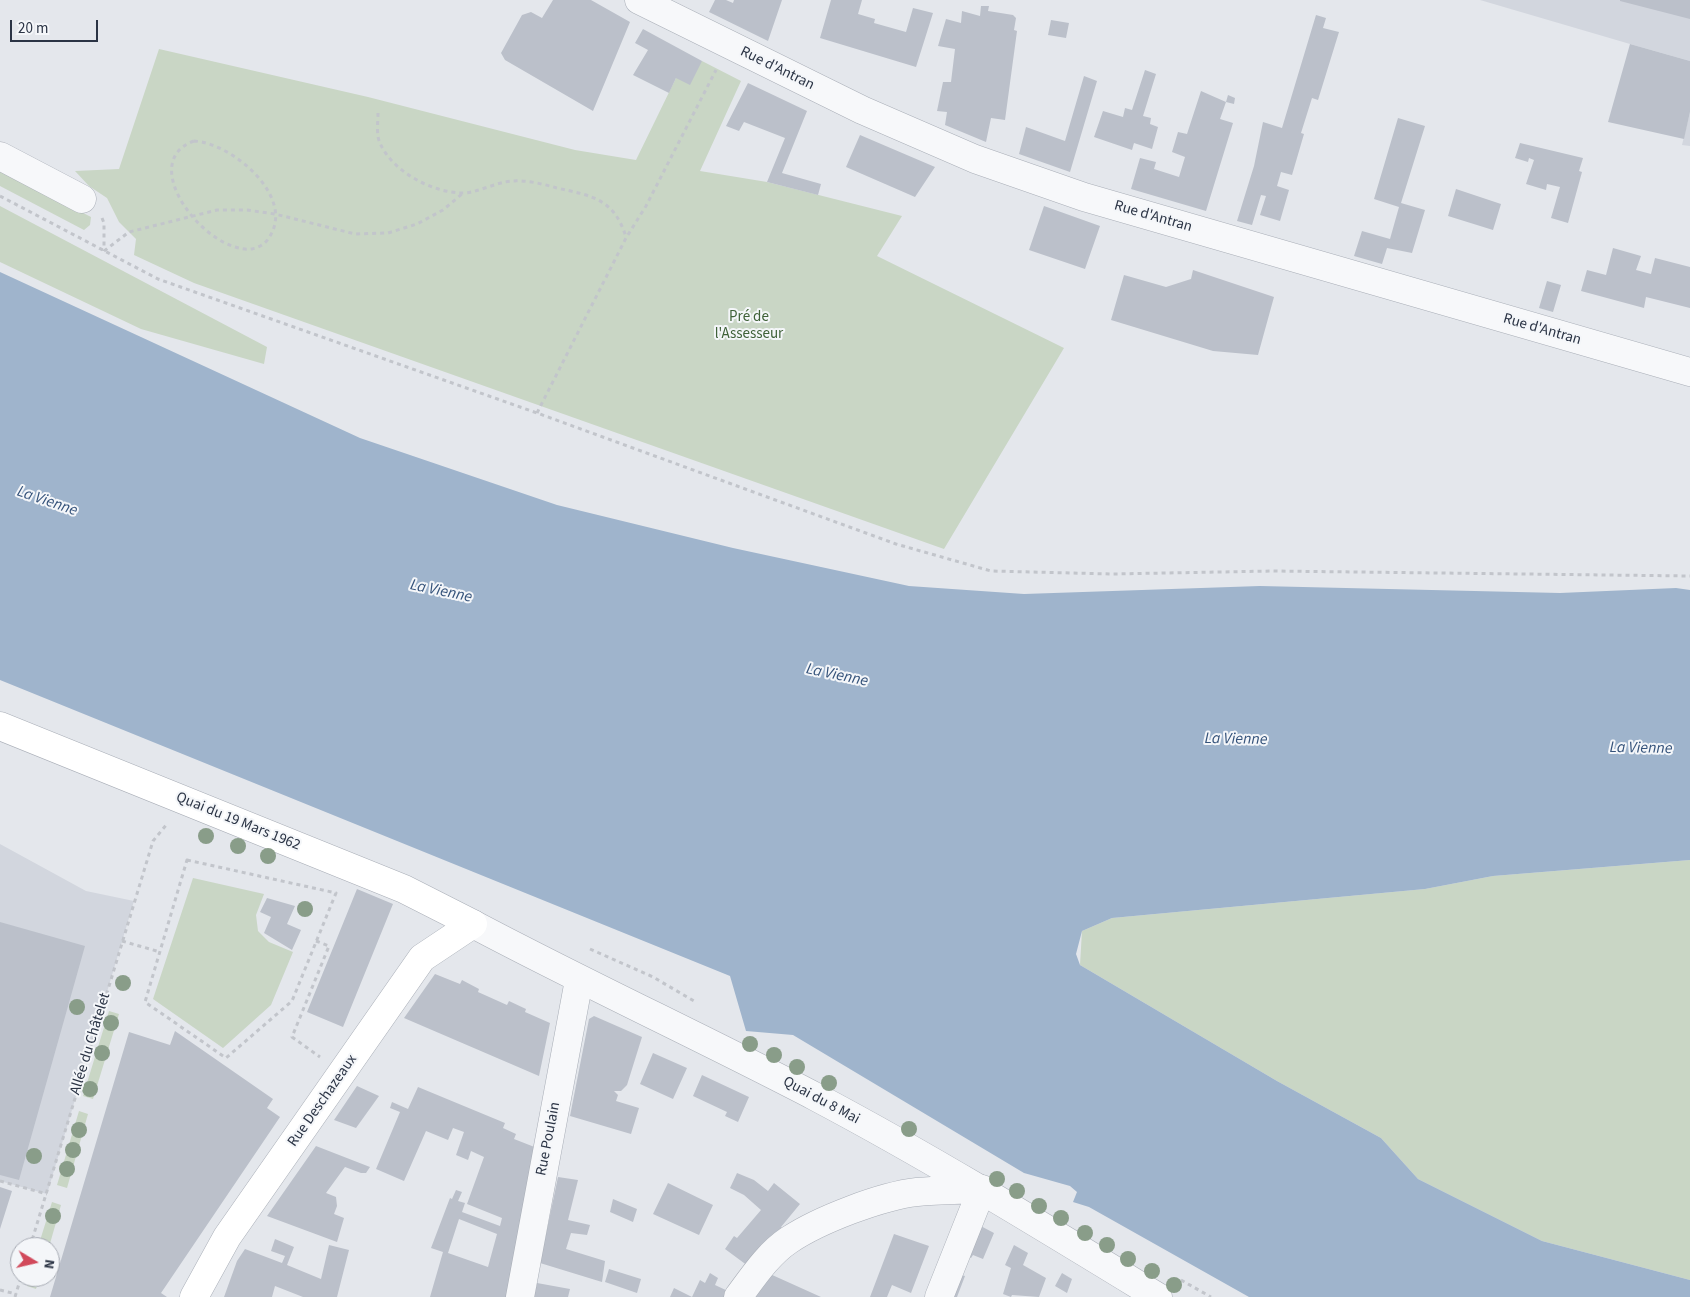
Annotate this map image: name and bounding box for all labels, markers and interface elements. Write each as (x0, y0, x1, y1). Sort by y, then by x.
scale bar (12, 10, 100, 42)
text: 20 m (18, 18, 48, 39)
street label: Rue d'Antran (737, 43, 817, 95)
street label: Rue d'Antran (1112, 197, 1194, 237)
park label: Pré de l'Assesseur (715, 309, 783, 344)
street label: Rue d'Antran (1501, 310, 1583, 350)
water label: La Vienne (14, 483, 80, 521)
water label: La Vienne (408, 576, 474, 608)
water label: La Vienne (804, 660, 870, 692)
water label: La Vienne (1204, 730, 1268, 750)
water label: La Vienne (1609, 739, 1673, 759)
street label: Quai du 19 Mars 1962 (173, 789, 303, 855)
street label: Allée du Châtelet (67, 991, 115, 1097)
street label: Rue Deschazeaux (285, 1051, 361, 1151)
street label: Quai du 8 Mai (779, 1073, 863, 1129)
street label: Rue Poulain (533, 1101, 565, 1177)
north arrow (10, 1237, 60, 1287)
text: N (38, 1258, 59, 1270)

